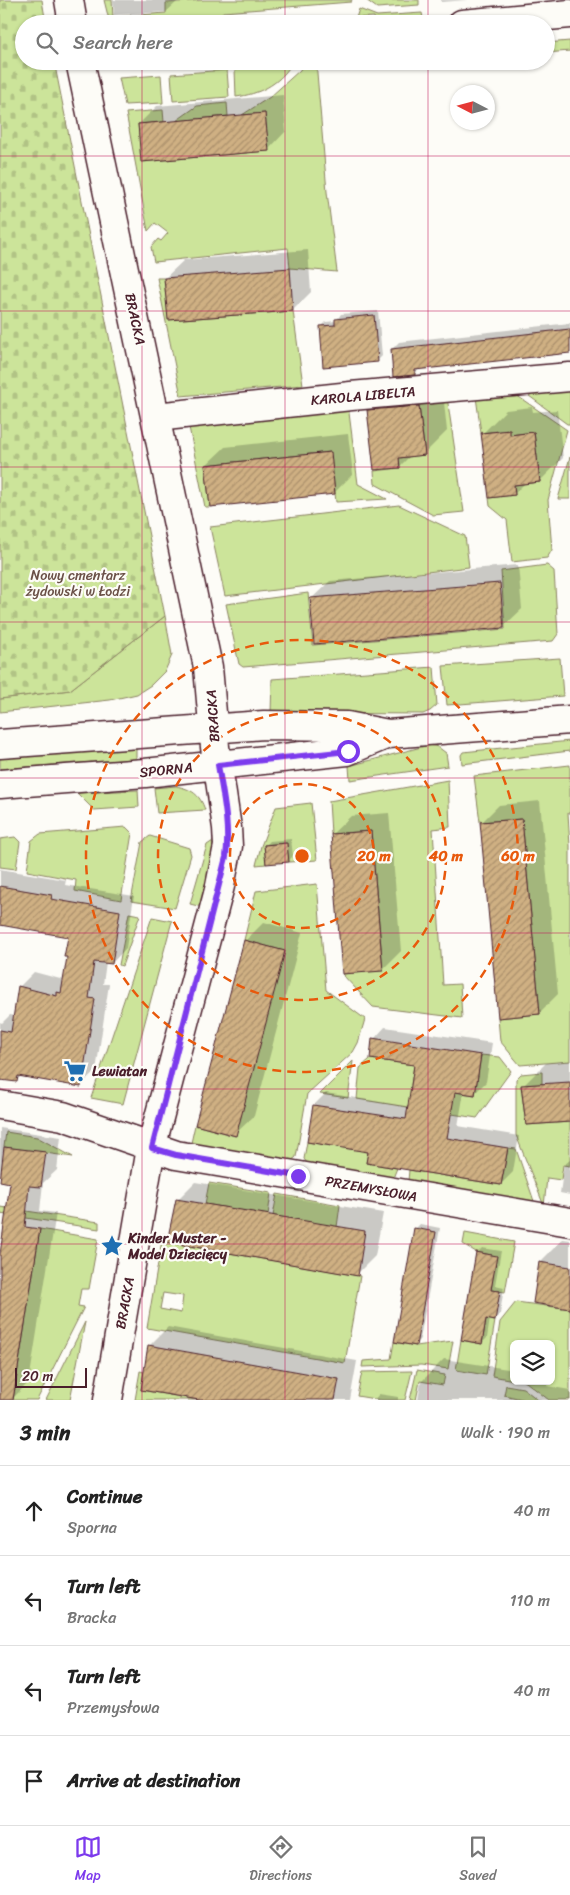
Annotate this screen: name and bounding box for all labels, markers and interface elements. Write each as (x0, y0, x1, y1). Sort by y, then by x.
search box (15, 15, 555, 70)
text: Search here (73, 26, 173, 59)
icon: search (33, 29, 61, 57)
north arrow (450, 85, 495, 130)
street label: BRACKA (117, 291, 153, 347)
street label: KAROLA LIBELTA (310, 379, 416, 413)
park label: Nowy cmentarz żydowski w Łodzi (25, 563, 131, 604)
street label: BRACKA (199, 689, 227, 743)
route start (337, 740, 360, 763)
street label: SPORNA (138, 755, 194, 785)
text: 20 m (356, 843, 391, 869)
text: 40 m (428, 843, 464, 869)
text: 60 m (500, 843, 535, 869)
centre of rings (293, 847, 311, 865)
supermarket icon: Lewiatan (62, 1058, 88, 1084)
place label: Lewiatan (92, 1059, 147, 1084)
route end (287, 1165, 310, 1188)
street label: PRZEMYSŁOWA (323, 1169, 419, 1209)
place label: Kinder Muster - Model Dziecięcy (127, 1226, 228, 1267)
place icon: Kinder Muster - Model Dziecięcy (99, 1233, 125, 1259)
street label: BRACKA (108, 1275, 142, 1331)
map controls (510, 1340, 555, 1385)
button: layers (510, 1340, 555, 1385)
text: 20 m (22, 1364, 53, 1389)
scale bar (15, 1365, 88, 1388)
text: 3 min (20, 1414, 70, 1452)
text: Walk · 190 m (461, 1418, 550, 1447)
text: Continue (67, 1480, 143, 1513)
text: 40 m (513, 1496, 550, 1525)
icon: ahead (20, 1497, 48, 1525)
text: Sporna (67, 1513, 117, 1542)
text: Turn left (67, 1570, 140, 1603)
text: 110 m (510, 1586, 550, 1615)
icon: left (20, 1587, 48, 1615)
text: Bracka (67, 1603, 116, 1632)
text: Turn left (67, 1660, 140, 1693)
text: 40 m (513, 1676, 550, 1705)
icon: left (20, 1677, 48, 1705)
text: Przemysłowa (67, 1693, 160, 1722)
text: Arrive at destination (67, 1764, 240, 1797)
icon: arrive (20, 1767, 48, 1795)
tab: Map (74, 1833, 102, 1888)
tab: Directions (249, 1833, 312, 1888)
tab: Saved (459, 1833, 496, 1888)

